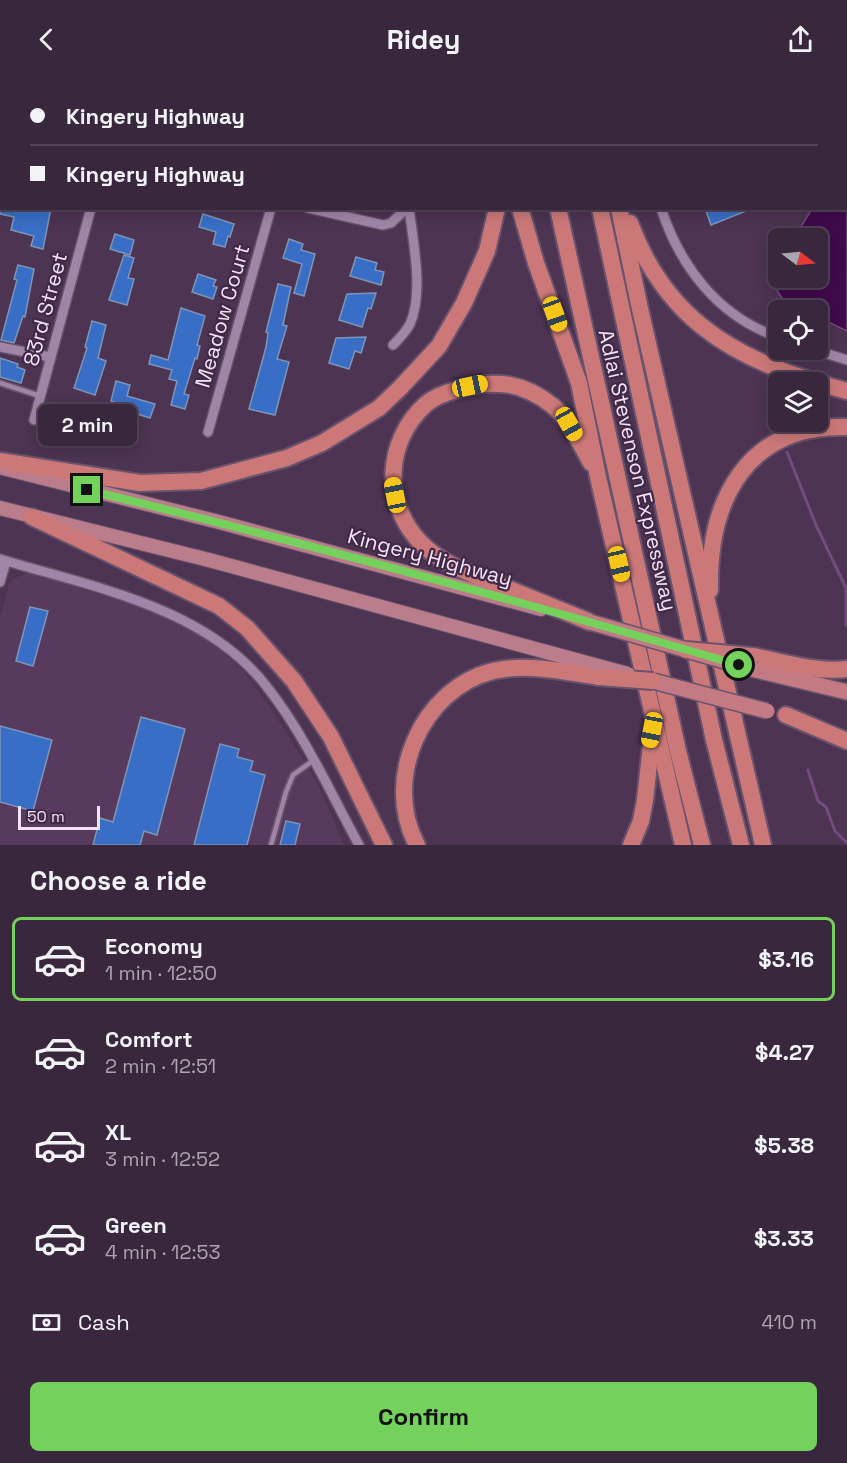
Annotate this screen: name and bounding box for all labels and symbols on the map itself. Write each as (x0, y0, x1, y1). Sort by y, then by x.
north arrow (768, 228, 828, 288)
street label: Meadow Court (189, 241, 255, 391)
street label: 83rd Street (17, 249, 73, 369)
car (540, 294, 570, 334)
street label: Adlai Stevenson Expressway (592, 327, 684, 613)
car (451, 373, 489, 399)
callout: 2 min (38, 403, 136, 445)
car (552, 404, 586, 444)
route end (73, 476, 100, 503)
car (383, 476, 407, 514)
street label: Kingery Highway (345, 522, 515, 592)
car (606, 544, 632, 584)
route start (725, 651, 752, 678)
car (640, 711, 664, 749)
scale bar (18, 803, 100, 830)

